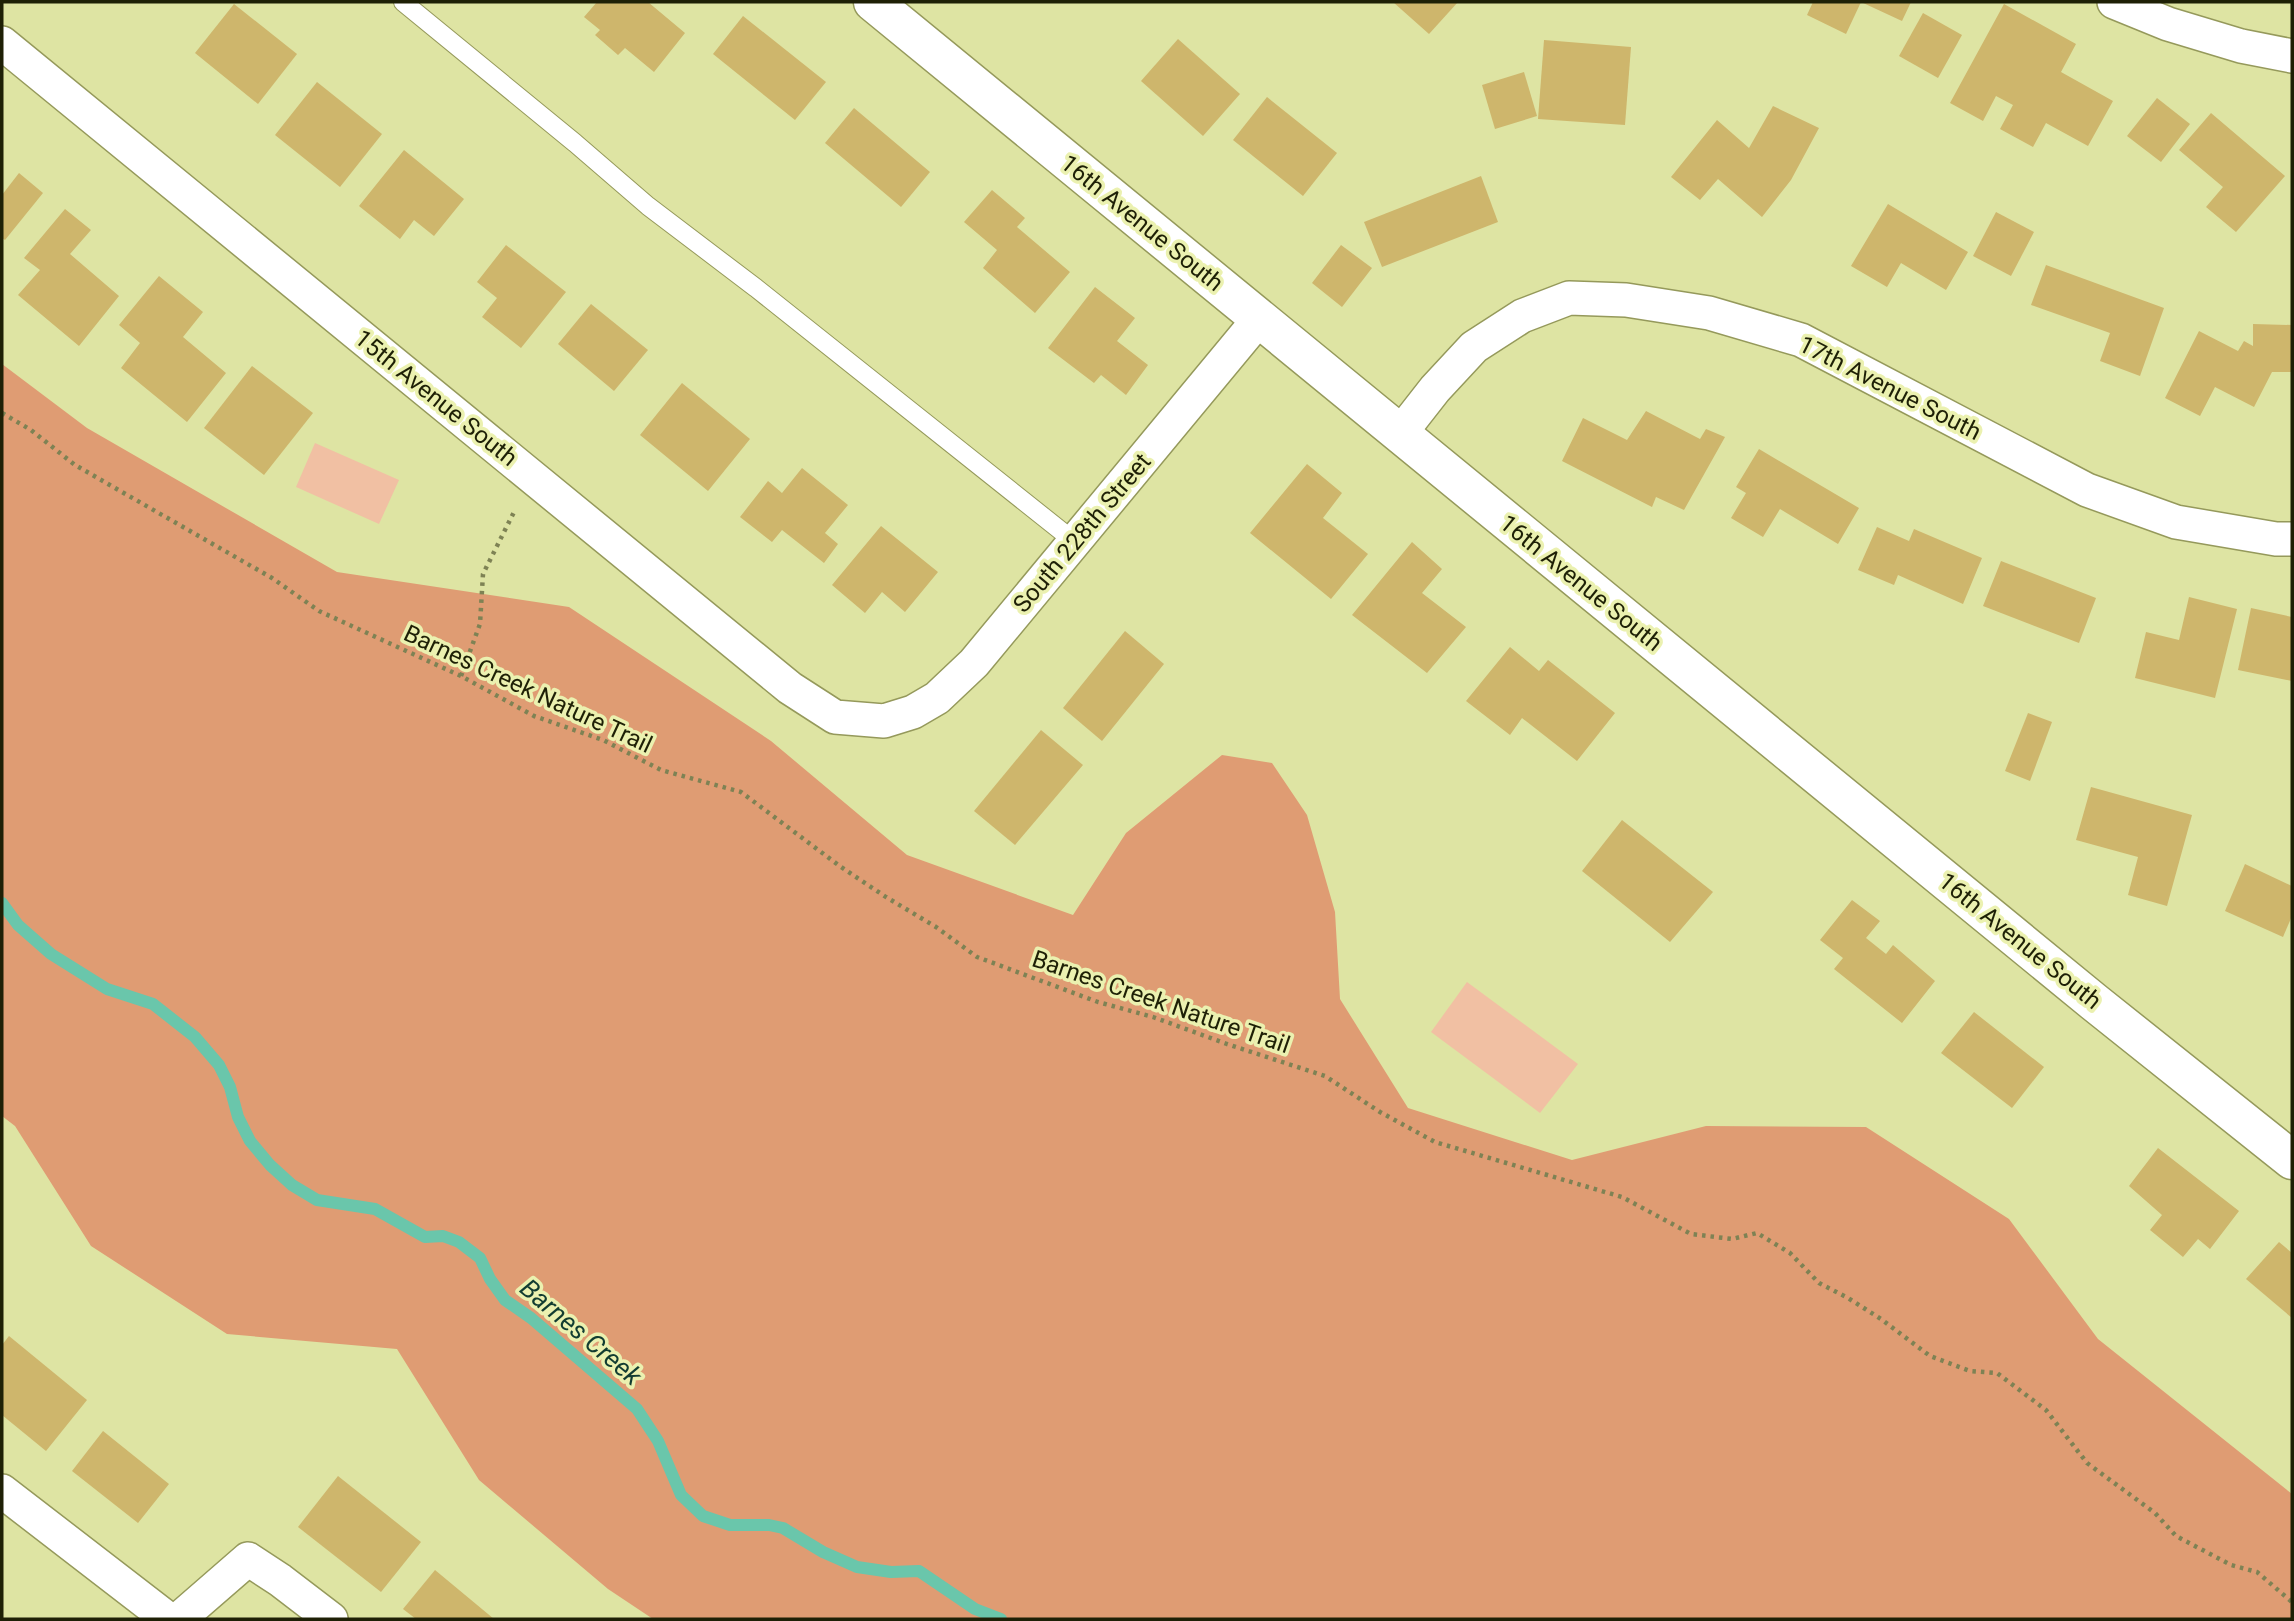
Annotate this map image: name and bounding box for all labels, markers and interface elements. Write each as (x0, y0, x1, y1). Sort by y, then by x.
street label: 16th Avenue South (1055, 149, 1229, 297)
street label: 15th Avenue South (349, 324, 523, 472)
street label: 17th Avenue South (1794, 330, 1986, 446)
street label: South 228th Street (1007, 448, 1157, 618)
street label: 16th Avenue South (1494, 509, 1668, 657)
street label: Barnes Creek Nature Trail (399, 619, 657, 759)
street label: 16th Avenue South (1933, 867, 2107, 1015)
street label: Barnes Creek Nature Trail (1028, 945, 1294, 1059)
water label: Barnes Creek (514, 1273, 649, 1392)

